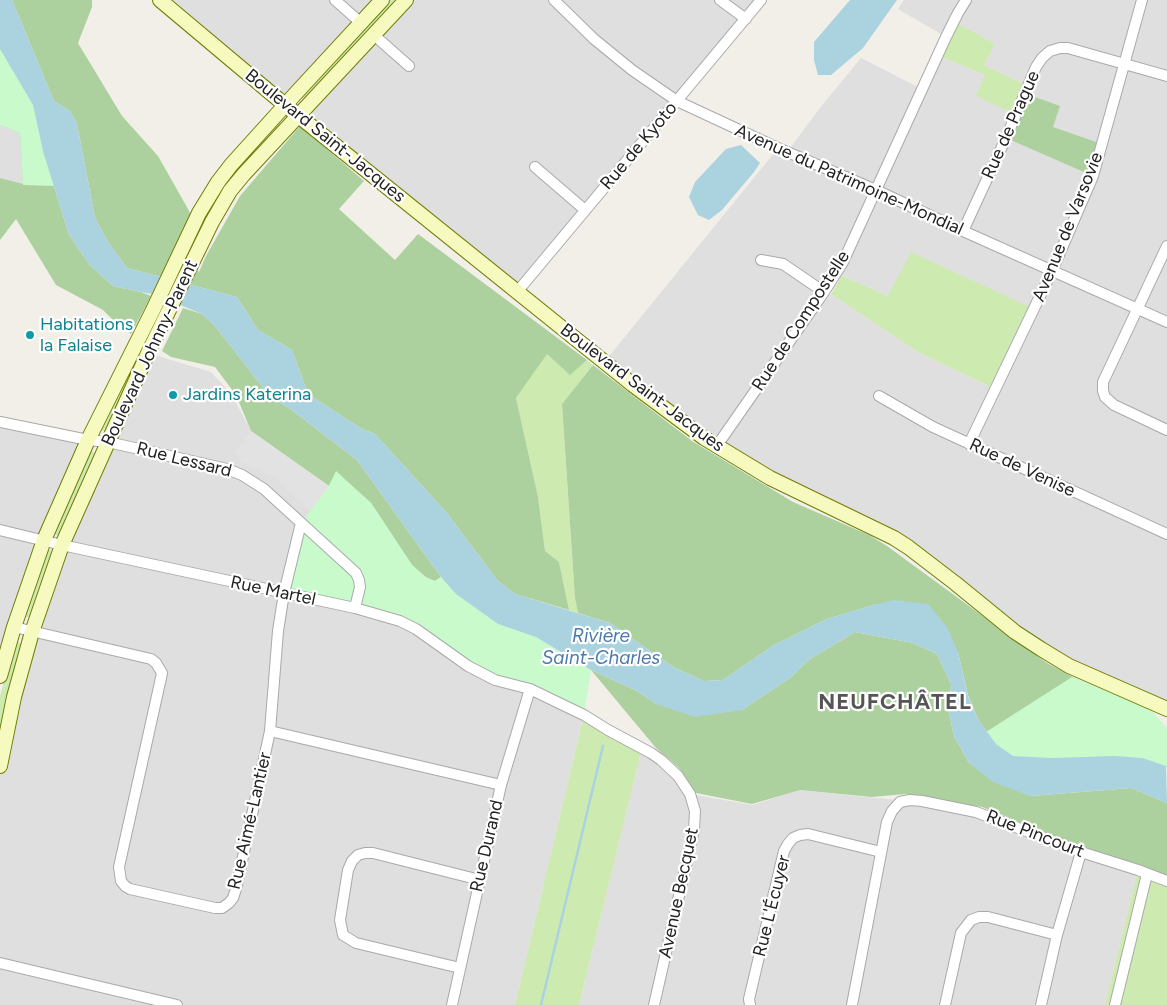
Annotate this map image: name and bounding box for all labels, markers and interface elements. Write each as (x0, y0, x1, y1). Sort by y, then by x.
street label: Boulevard Saint-Jacques (240, 65, 410, 207)
street label: Rue de Prague (977, 67, 1045, 183)
street label: Rue de Kyoto (596, 98, 682, 194)
street label: Avenue du Patrimoine-Mondial (731, 120, 967, 240)
street label: Avenue de Varsovie (1028, 149, 1108, 305)
street label: Rue de Compostelle (748, 247, 854, 395)
street label: Boulevard Johnny-Parent (97, 256, 203, 450)
place label: Habitations la Falaise (40, 314, 133, 356)
street label: Boulevard Saint-Jacques (556, 319, 728, 457)
marker: Habitations la Falaise (24, 329, 36, 341)
place label: Jardins Katerina (183, 384, 311, 406)
marker: Jardins Katerina (167, 389, 179, 401)
street label: Rue de Venise (966, 434, 1078, 502)
street label: Rue Lessard (134, 438, 234, 482)
street label: Rue Martel (228, 571, 318, 611)
water label: Rivière Saint-Charles (542, 625, 660, 669)
district label: NEUFCHÂTEL (817, 690, 973, 716)
street label: Rue Aimé-Lantier (224, 750, 276, 892)
street label: Rue Durand (466, 798, 508, 894)
street label: Rue Pincourt (983, 805, 1087, 863)
street label: Avenue Becquet (655, 826, 703, 960)
street label: Rue L'Écuyer (749, 853, 795, 959)

